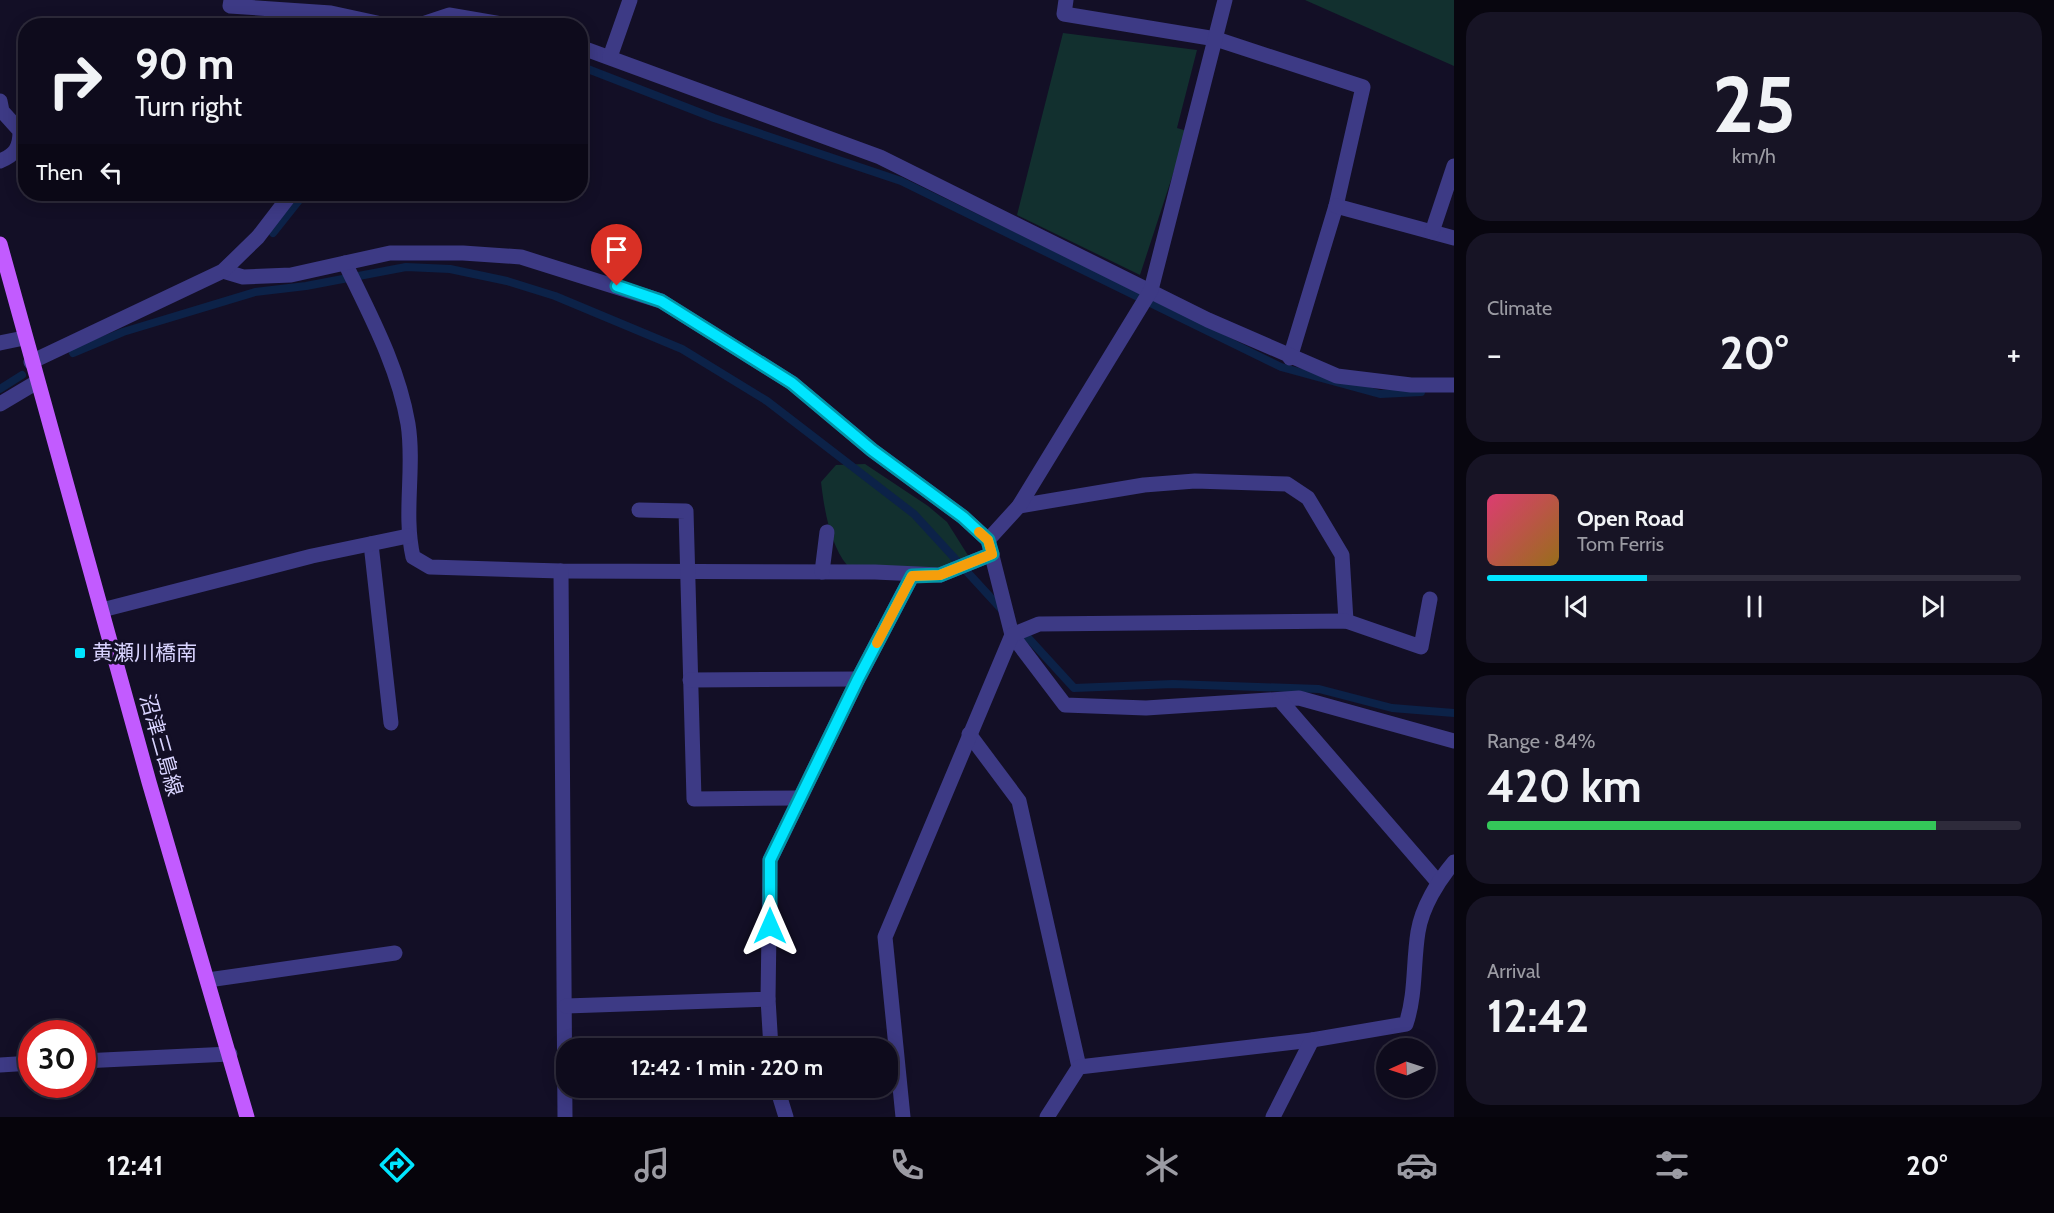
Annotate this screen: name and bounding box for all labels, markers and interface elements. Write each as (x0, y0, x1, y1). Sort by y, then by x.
text: 90 m (135, 38, 234, 90)
icon: right (36, 42, 114, 120)
text: 25 (1712, 57, 1796, 152)
text: Turn right (135, 90, 242, 123)
text: km/h (1732, 144, 1776, 168)
icon: left (95, 156, 128, 189)
text: Then (36, 159, 83, 186)
pin (591, 224, 642, 286)
icon: arrive (600, 233, 633, 266)
text: Climate (1487, 296, 1552, 320)
text: 20° (1720, 326, 1788, 380)
text: − (1487, 334, 1502, 374)
text: + (2006, 334, 2021, 374)
text: Open Road (1577, 505, 1684, 532)
text: Tom Ferris (1577, 532, 1664, 556)
icon: previous (1560, 590, 1593, 623)
icon: pause (1738, 590, 1771, 623)
icon: next (1916, 590, 1949, 623)
place label: 黄瀬川橋南 (92, 640, 197, 665)
marker: 黄瀬川橋南 (73, 646, 87, 660)
street label: 沼津三島線 (135, 691, 188, 799)
text: Range · 84% (1487, 729, 1595, 753)
text: 420 km (1487, 759, 1642, 813)
position arrow (738, 894, 802, 958)
text: Arrival (1487, 959, 1540, 983)
text: 12:42 (1487, 989, 1589, 1043)
speed limit sign: 30 (18, 1020, 96, 1098)
north arrow (1376, 1038, 1436, 1098)
map controls (1376, 1038, 1436, 1098)
text: 12:42 · 1 min · 220 m (631, 1054, 823, 1081)
icon: directions (376, 1144, 418, 1186)
icon: music (631, 1144, 673, 1186)
icon: phone (886, 1144, 928, 1186)
icon: climate (1141, 1144, 1183, 1186)
icon: car (1396, 1144, 1438, 1186)
icon: filters (1651, 1144, 1693, 1186)
text: 12:41 (107, 1149, 163, 1182)
text: 20° (1906, 1149, 1947, 1182)

